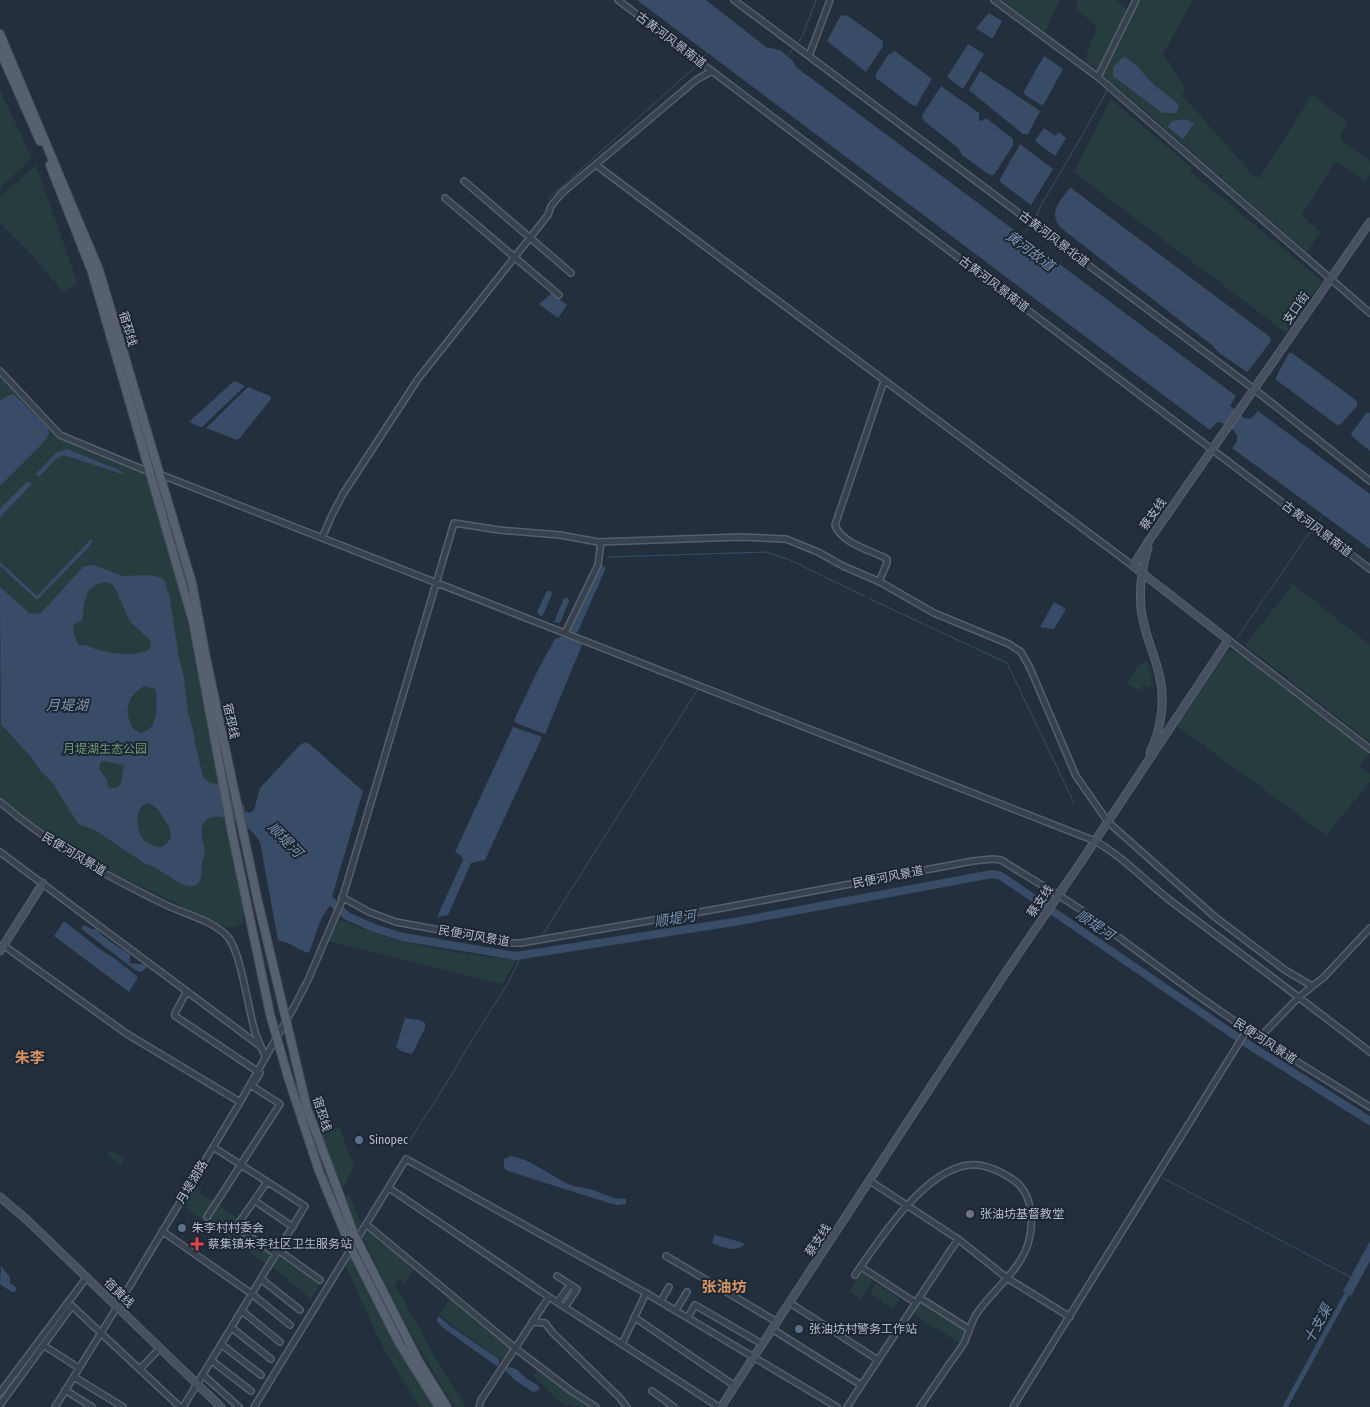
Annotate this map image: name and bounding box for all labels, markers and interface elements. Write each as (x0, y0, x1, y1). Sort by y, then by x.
street label: 古黄河风景南道 (633, 9, 709, 71)
street label: 古黄河风景北道 (1016, 208, 1092, 270)
water label: 黄河故道 (1003, 227, 1059, 276)
street label: 古黄河风景南道 (956, 253, 1032, 315)
street label: 支口街 (1280, 289, 1312, 327)
street label: 宿邳线 (116, 310, 140, 348)
street label: 蔡支线 (1137, 495, 1169, 533)
street label: 古黄河风景南道 (1279, 498, 1355, 560)
water label: 月堤湖 (46, 697, 90, 714)
street label: 宿邳线 (220, 702, 242, 740)
park label: 月堤湖生态公园 (63, 742, 147, 756)
water label: 顺堤河 (264, 819, 308, 863)
street label: 民便河风景道 (40, 829, 108, 879)
street label: 民便河风景道 (851, 863, 925, 891)
street label: 蔡支线 (1024, 882, 1056, 920)
water label: 顺堤河 (1073, 906, 1120, 945)
water label: 顺堤河 (653, 907, 700, 931)
street label: 民便河风景道 (437, 923, 511, 949)
street label: 民便河风景道 (1231, 1016, 1299, 1066)
district label: 朱李 (15, 1049, 45, 1067)
street label: 宿邳线 (310, 1095, 334, 1133)
place label: Sinopec (369, 1133, 408, 1147)
marker: Sinopec (353, 1134, 365, 1146)
street label: 月堤湖路 (174, 1158, 210, 1206)
place label: 张油坊基督教堂 (980, 1207, 1064, 1221)
marker: 张油坊基督教堂 (964, 1208, 976, 1220)
place label: 朱李村村委会 (192, 1221, 264, 1235)
street label: 蔡支线 (802, 1221, 834, 1259)
marker: 朱李村村委会 (176, 1222, 188, 1234)
marker: 蔡集镇朱李社区卫生服务站 (190, 1237, 204, 1251)
place label: 蔡集镇朱李社区卫生服务站 (208, 1237, 352, 1251)
street label: 宿黄线 (101, 1275, 137, 1311)
district label: 张油坊 (701, 1278, 747, 1296)
water label: 十支渠 (1300, 1300, 1337, 1346)
place label: 张油坊村警务工作站 (809, 1322, 917, 1336)
marker: 张油坊村警务工作站 (793, 1323, 805, 1335)

